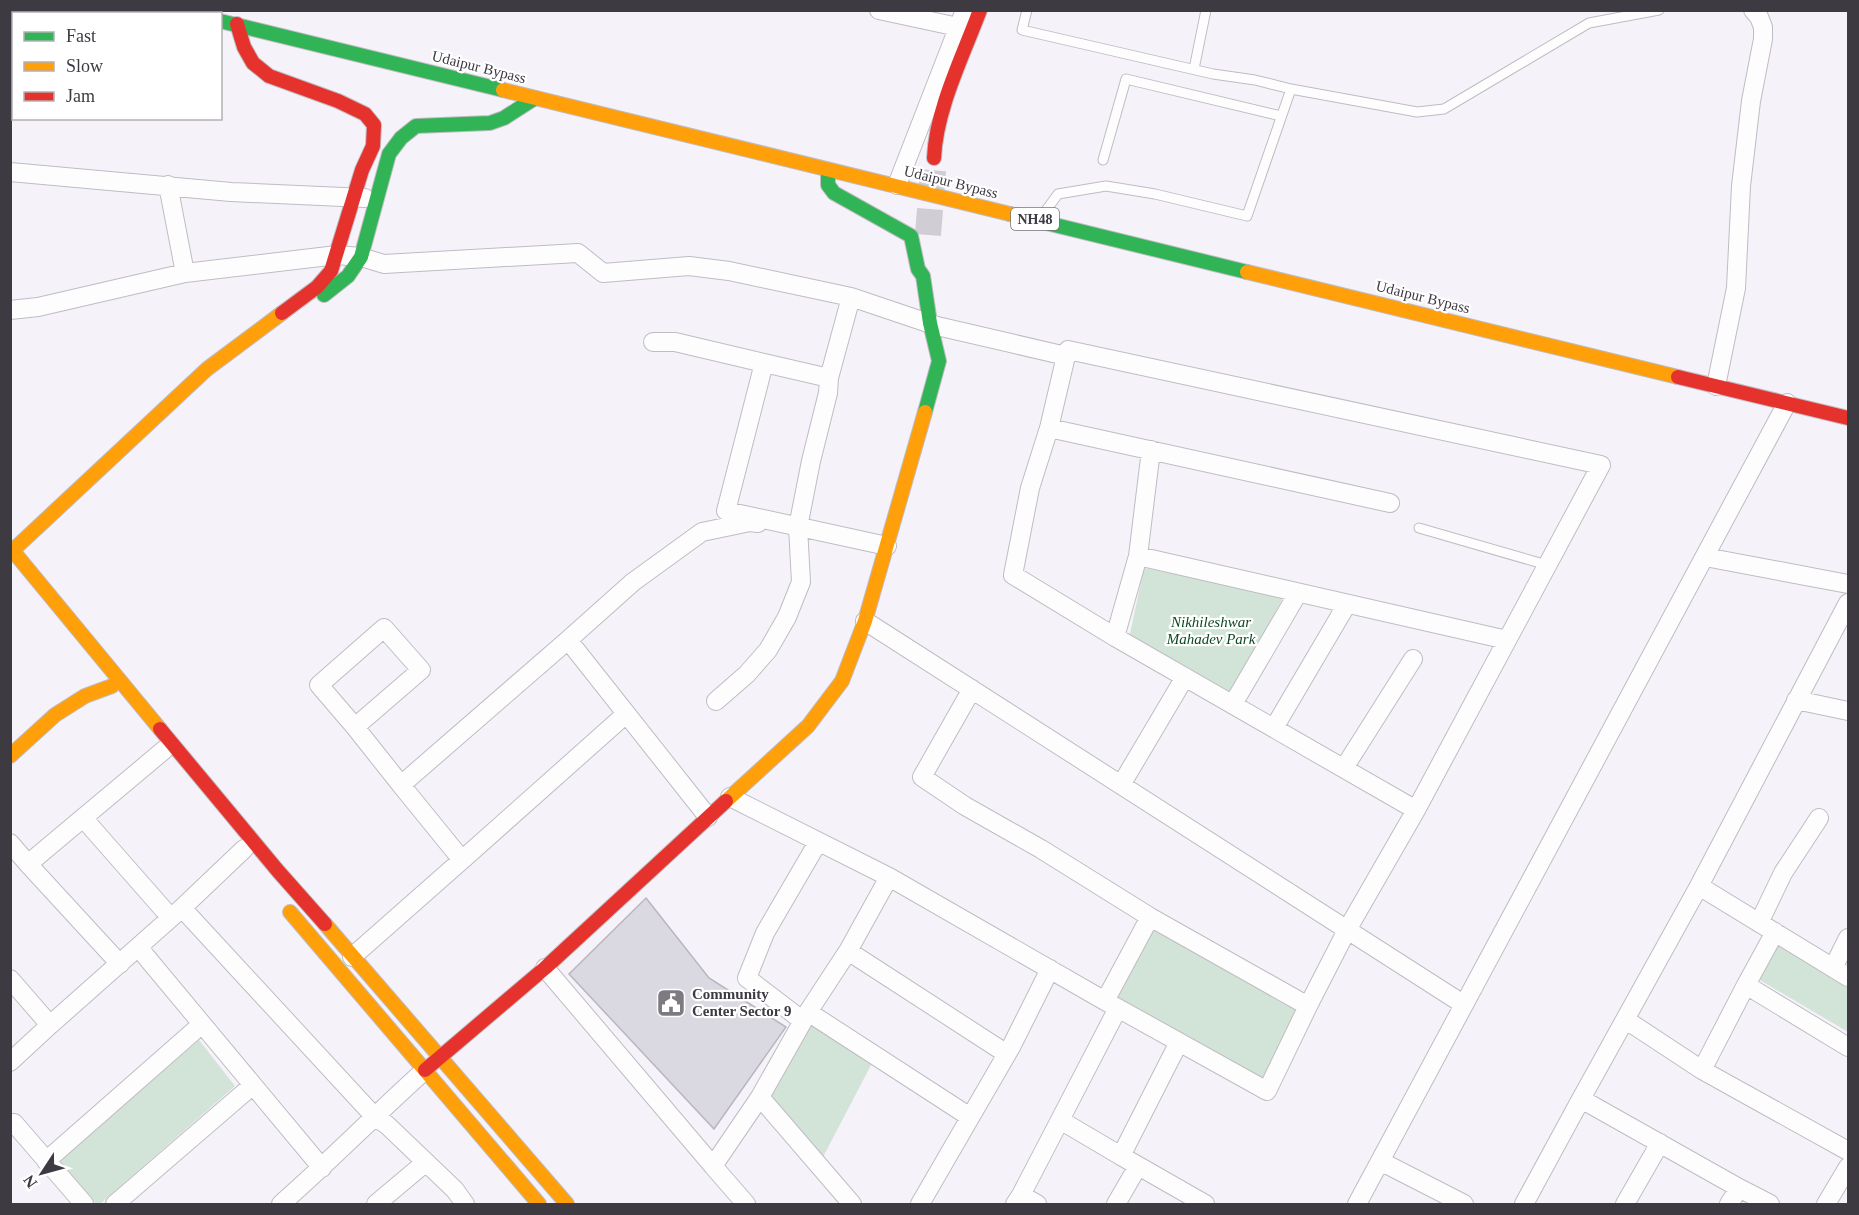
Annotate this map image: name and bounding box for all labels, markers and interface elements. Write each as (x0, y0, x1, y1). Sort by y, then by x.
legend (12, 12, 222, 120)
text: Fast (66, 26, 96, 46)
street label: Udaipur Bypass (430, 48, 528, 86)
text: Slow (66, 56, 103, 76)
text: Jam (66, 86, 95, 106)
street label: Udaipur Bypass (902, 163, 1000, 201)
road number: NH48 (1011, 208, 1059, 230)
street label: Udaipur Bypass (1374, 278, 1472, 316)
park label: Nikhileshwar Mahadev Park (1166, 614, 1256, 647)
place label: Community Center Sector 9 (692, 986, 791, 1019)
public building icon: Community Center Sector 9 (655, 987, 687, 1019)
north arrow (12, 1143, 72, 1203)
text: N (20, 1171, 41, 1191)

